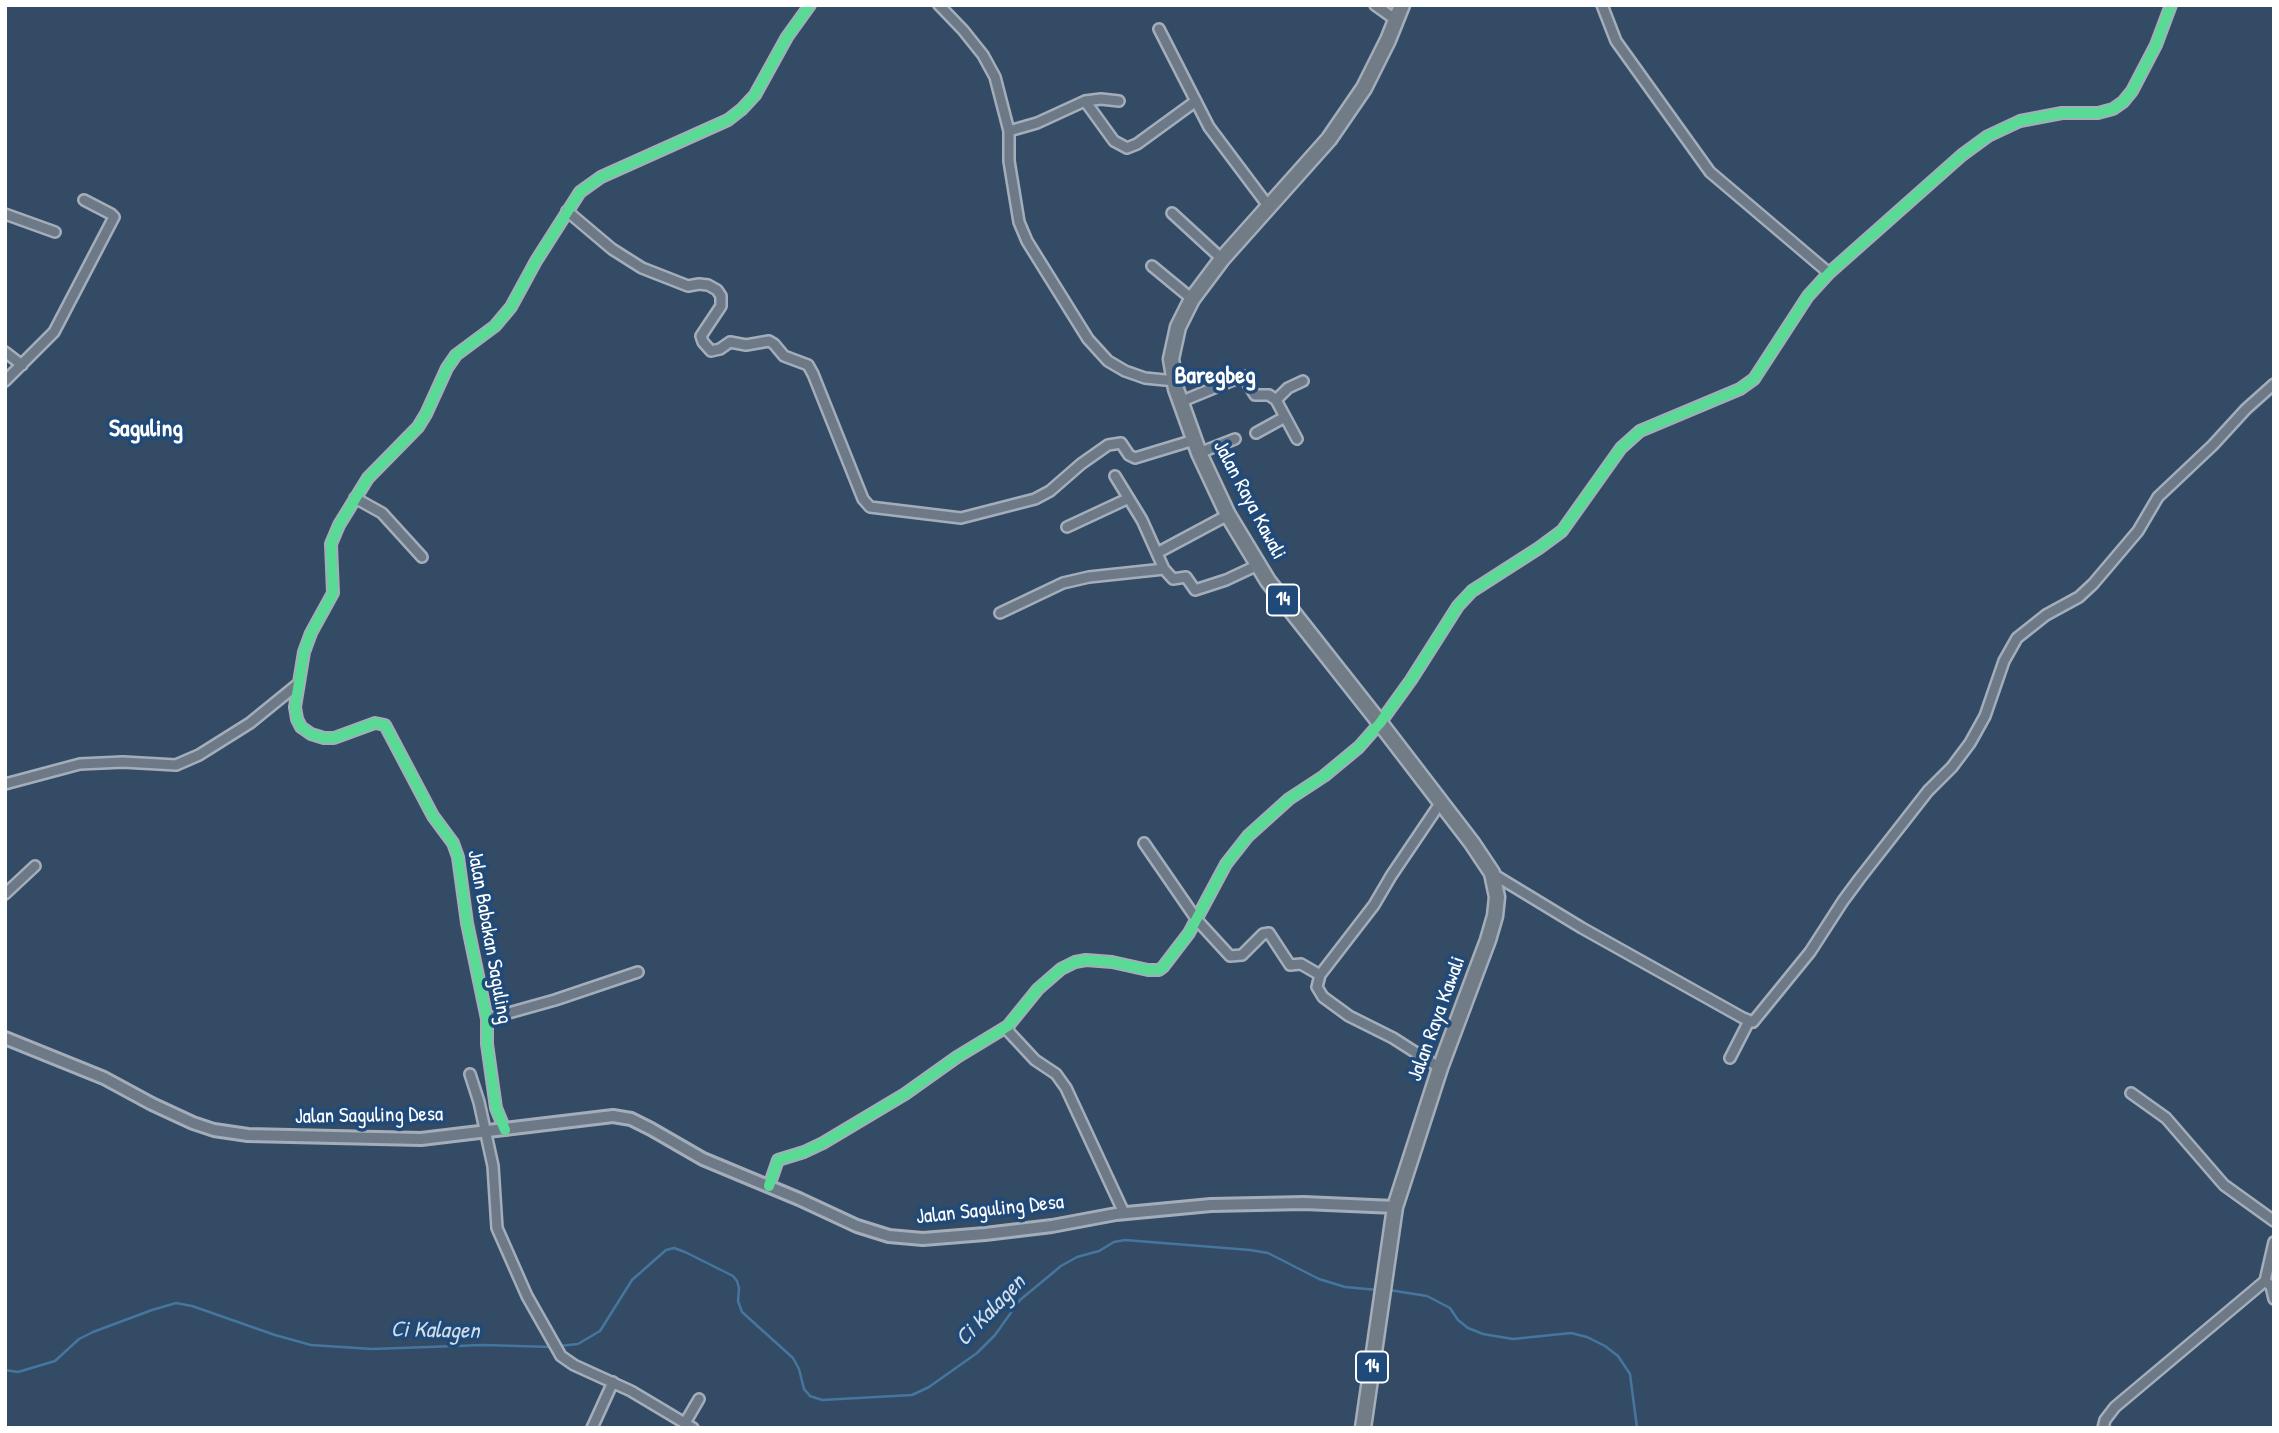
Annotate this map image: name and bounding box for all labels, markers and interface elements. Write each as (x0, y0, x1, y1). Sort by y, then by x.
district label: Baregbeg (1174, 363, 1256, 391)
district label: Saguling (109, 416, 183, 444)
street label: Jalan Raya Kawali (1207, 436, 1291, 564)
road number: 14 (1267, 584, 1299, 615)
street label: Jalan Babakan Saguling (461, 848, 517, 1026)
street label: Jalan Raya Kawali (1403, 953, 1471, 1085)
street label: Jalan Saguling Desa (295, 1102, 443, 1130)
street label: Jalan Saguling Desa (915, 1190, 1065, 1230)
water label: Ci Kalagen (950, 1269, 1032, 1353)
water label: Ci Kalagen (390, 1316, 480, 1346)
road number: 14 (1356, 1352, 1388, 1382)

